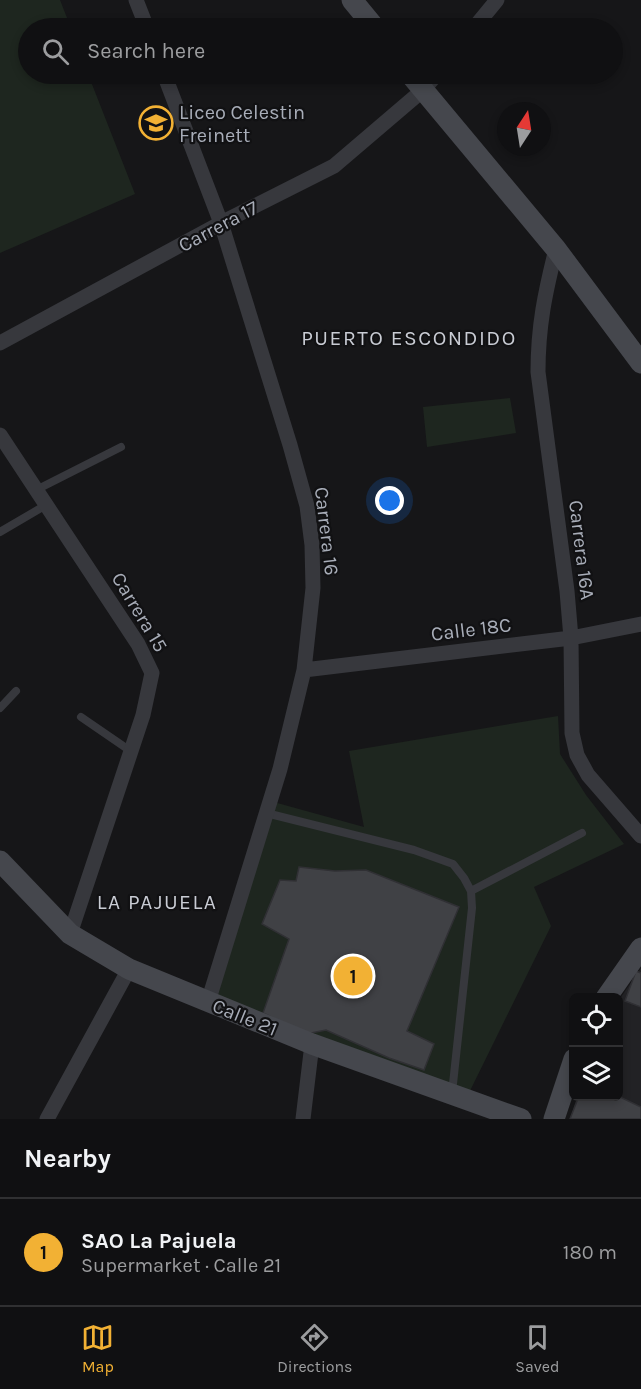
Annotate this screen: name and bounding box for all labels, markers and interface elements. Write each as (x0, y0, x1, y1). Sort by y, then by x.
search box (18, 18, 623, 84)
icon: search (39, 35, 72, 68)
text: Search here (87, 38, 205, 64)
place label: Liceo Celestin Freinett (179, 101, 305, 147)
north arrow (497, 102, 551, 156)
school or university icon: Liceo Celestin Freinett (138, 105, 174, 141)
street label: Carrera 17 (174, 196, 263, 257)
district label: PUERTO ESCONDIDO (301, 326, 517, 350)
street label: Carrera 16 (310, 485, 343, 577)
your location (375, 486, 404, 515)
street label: Carrera 16A (564, 499, 599, 601)
street label: Carrera 15 (107, 568, 172, 656)
street label: Calle 18C (430, 613, 512, 646)
district label: LA PAJUELA (97, 890, 217, 914)
pin: 1 (334, 954, 372, 998)
map controls (569, 993, 623, 1101)
button: locate (569, 993, 623, 1047)
street label: Calle 21 (209, 994, 281, 1041)
button: layers (569, 1047, 623, 1101)
text: Nearby (24, 1143, 111, 1174)
text: SAO La Pajuela (81, 1228, 237, 1254)
text: 1 (40, 1241, 47, 1264)
text: 180 m (563, 1241, 617, 1264)
text: Supermarket · Calle 21 (81, 1254, 281, 1277)
tab: Map (81, 1321, 114, 1376)
tab: Directions (277, 1321, 352, 1376)
tab: Saved (515, 1321, 560, 1376)

